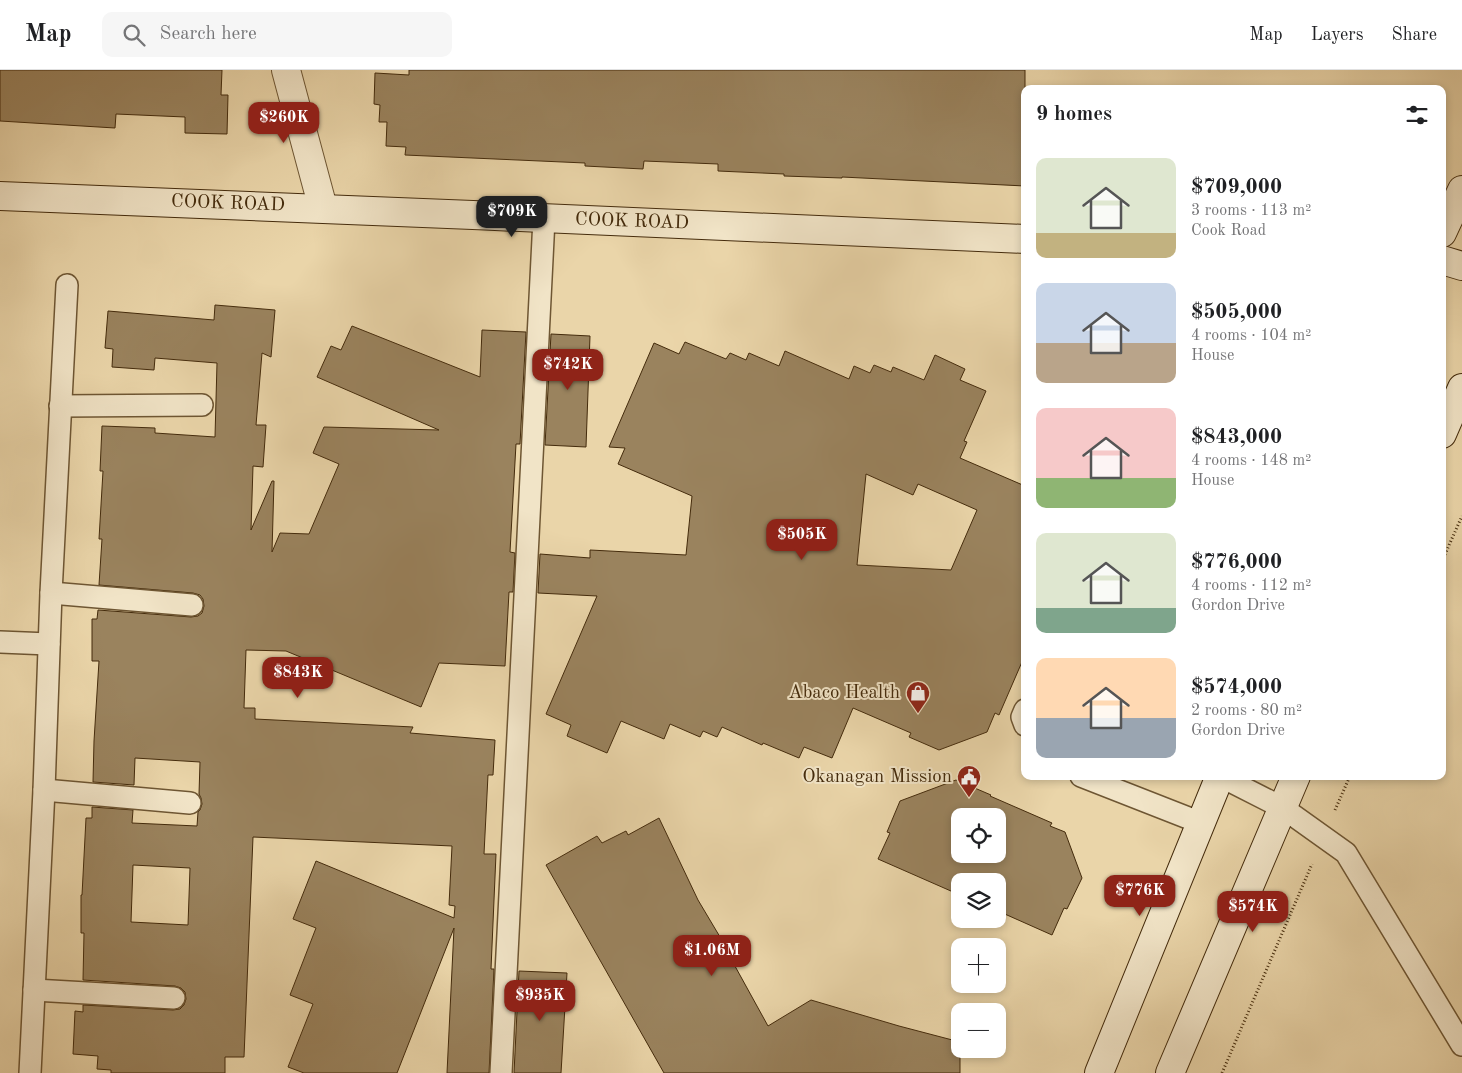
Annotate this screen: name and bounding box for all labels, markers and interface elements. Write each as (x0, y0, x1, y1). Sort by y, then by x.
search box (102, 12, 452, 57)
icon: search (120, 21, 148, 49)
text: Map (25, 23, 72, 47)
text: Search here (160, 25, 257, 44)
text: Map (1249, 26, 1283, 44)
text: Layers (1311, 26, 1363, 44)
text: Share (1391, 26, 1437, 44)
icon: filters (1403, 101, 1431, 129)
pin: $260K (249, 102, 319, 144)
text: 9 homes (1036, 104, 1112, 125)
text: $260K (259, 110, 309, 126)
text: $709,000 (1191, 177, 1282, 198)
icon: home (1076, 178, 1136, 238)
street label: COOK ROAD (171, 193, 285, 215)
pin: $709K (477, 196, 547, 238)
text: 3 rooms · 113 m² (1191, 203, 1311, 219)
text: $709K (487, 204, 537, 220)
street label: COOK ROAD (575, 211, 689, 233)
text: Cook Road (1191, 223, 1266, 239)
text: $505,000 (1191, 302, 1282, 323)
icon: home (1076, 303, 1136, 363)
text: 4 rooms · 104 m² (1191, 328, 1311, 344)
pin: $742K (533, 348, 603, 391)
text: House (1191, 348, 1234, 364)
text: $742K (543, 357, 593, 373)
text: $843,000 (1191, 427, 1282, 448)
icon: home (1076, 428, 1136, 488)
text: 4 rooms · 148 m² (1191, 453, 1311, 469)
text: House (1191, 473, 1234, 489)
pin: $505K (767, 518, 837, 561)
text: $505K (777, 527, 827, 543)
text: $776,000 (1191, 552, 1282, 573)
icon: home (1076, 553, 1136, 613)
text: 4 rooms · 112 m² (1191, 578, 1311, 594)
text: Gordon Drive (1191, 598, 1285, 614)
pin: $843K (263, 656, 333, 699)
text: $843K (273, 665, 323, 681)
text: $574,000 (1191, 677, 1282, 698)
icon: home (1076, 678, 1136, 738)
shop icon: Abaco Health (905, 680, 931, 714)
place label: Abaco Health (788, 684, 900, 703)
text: 2 rooms · 80 m² (1191, 703, 1302, 719)
text: Gordon Drive (1191, 723, 1285, 739)
public building icon: Okanagan Mission (956, 764, 982, 798)
place label: Okanagan Mission (802, 768, 952, 787)
map controls (951, 808, 1006, 1058)
button: locate (951, 808, 1006, 863)
button: layers (951, 873, 1006, 928)
pin: $776K (1105, 874, 1175, 917)
text: $776K (1115, 883, 1165, 899)
pin: $574K (1218, 890, 1288, 933)
text: $574K (1228, 899, 1278, 915)
pin: $1.06M (671, 934, 753, 977)
button: + (951, 938, 1006, 993)
text: $1.06M (684, 943, 740, 959)
pin: $935K (505, 980, 575, 1022)
text: $935K (515, 988, 565, 1004)
button: − (951, 1003, 1006, 1058)

